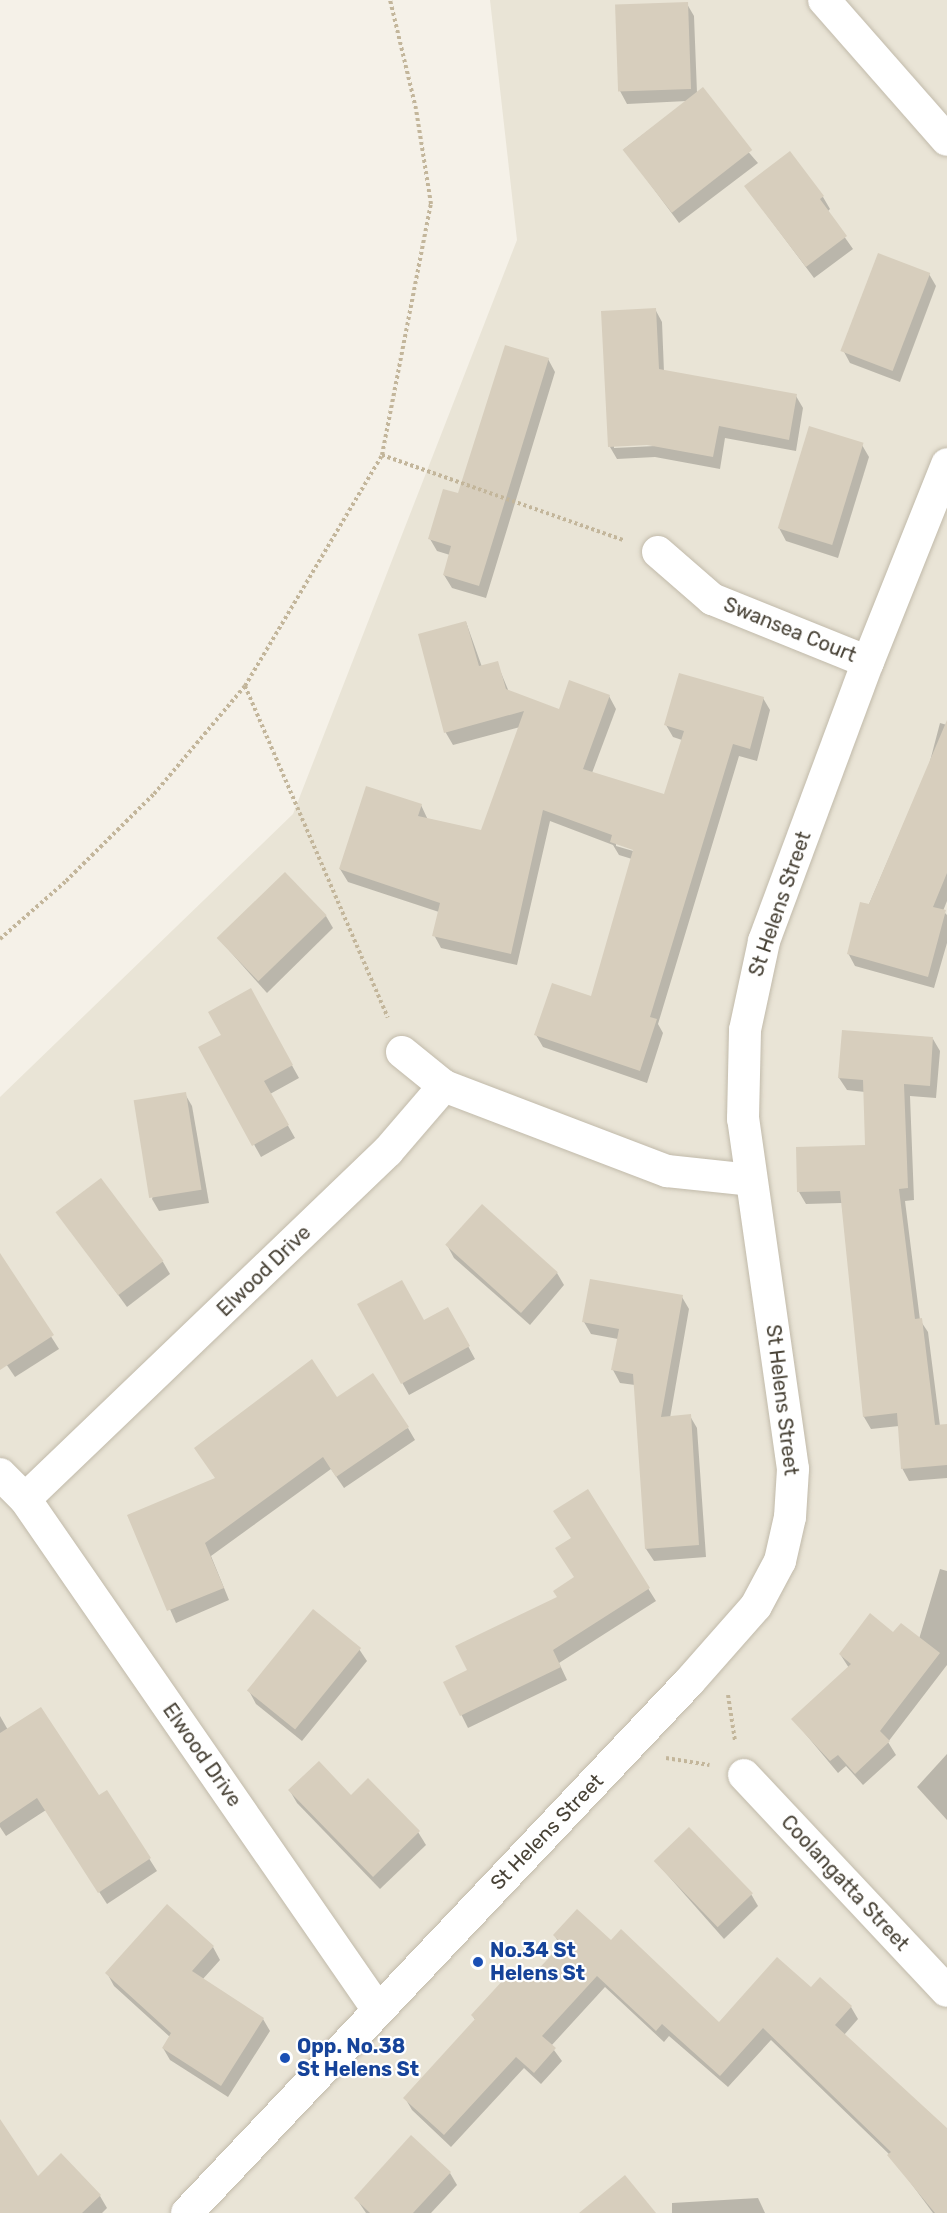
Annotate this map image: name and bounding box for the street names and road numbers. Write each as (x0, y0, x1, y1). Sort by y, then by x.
street label: Swansea Court (720, 592, 860, 668)
street label: St Helens Street (744, 828, 816, 980)
street label: Elwood Drive (212, 1220, 316, 1322)
street label: St Helens Street (761, 1323, 803, 1477)
street label: Elwood Drive (158, 1699, 246, 1811)
street label: St Helens Street (486, 1769, 608, 1895)
street label: Coolangatta Street (776, 1810, 914, 1956)

